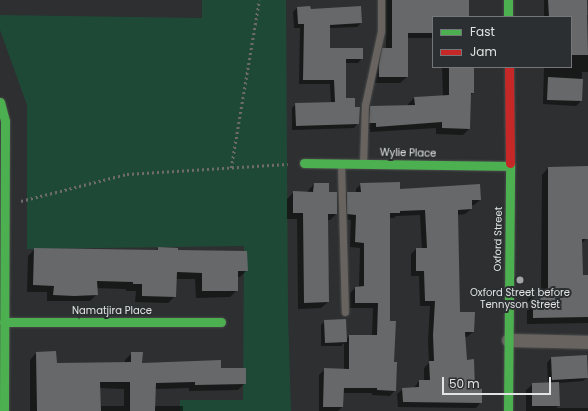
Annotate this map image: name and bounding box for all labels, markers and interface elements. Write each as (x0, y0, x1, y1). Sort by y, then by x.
legend (432, 16, 572, 68)
text: Fast (470, 23, 495, 40)
text: Jam (470, 43, 497, 60)
street label: Wylie Place (380, 147, 436, 159)
street label: Oxford Street (491, 207, 505, 271)
marker: Oxford Street before Tennyson Street (515, 275, 525, 285)
place label: Oxford Street before Tennyson Street (470, 286, 570, 310)
street label: Namatjira Place (72, 305, 152, 317)
scale bar (444, 369, 553, 395)
text: 50 m (449, 375, 480, 392)

